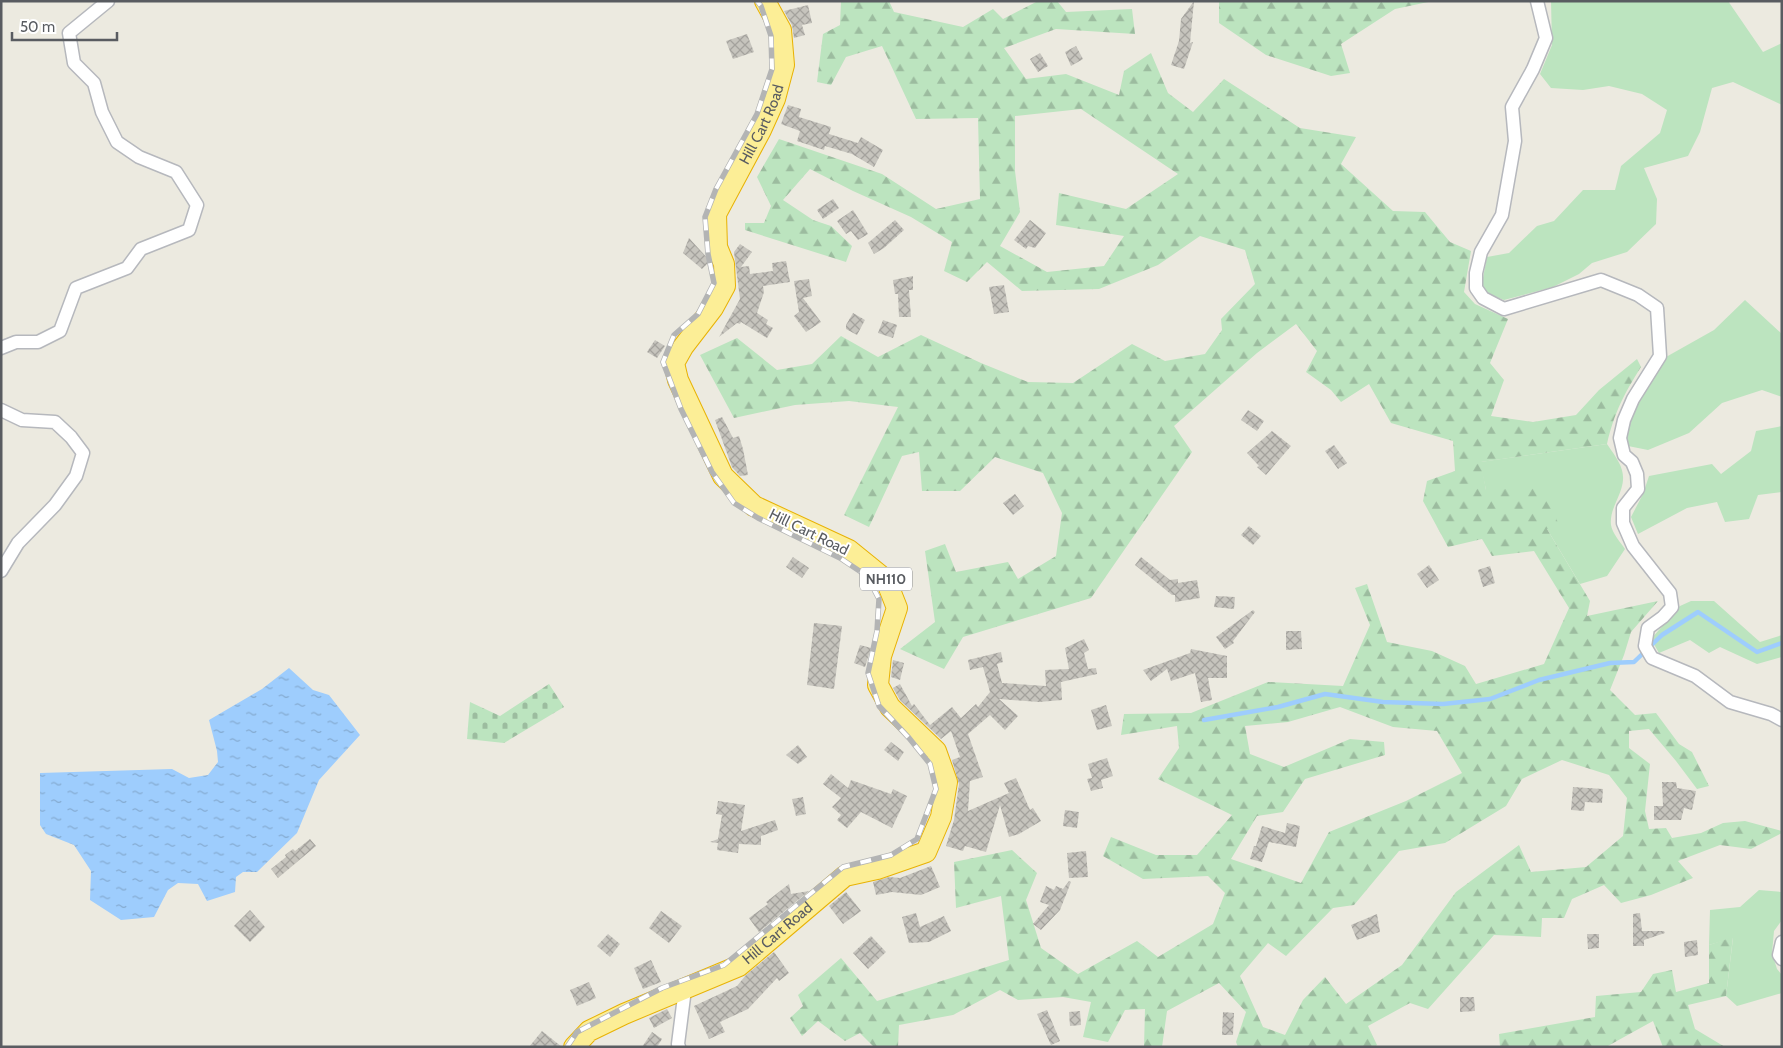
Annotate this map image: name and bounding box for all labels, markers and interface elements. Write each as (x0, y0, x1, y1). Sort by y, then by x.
scale bar (12, 10, 118, 42)
text: 50 m (20, 18, 55, 36)
street label: Hill Cart Road (735, 83, 787, 167)
street label: Hill Cart Road (766, 505, 852, 559)
road number: NH110 (860, 568, 912, 590)
street label: Hill Cart Road (739, 898, 816, 968)

